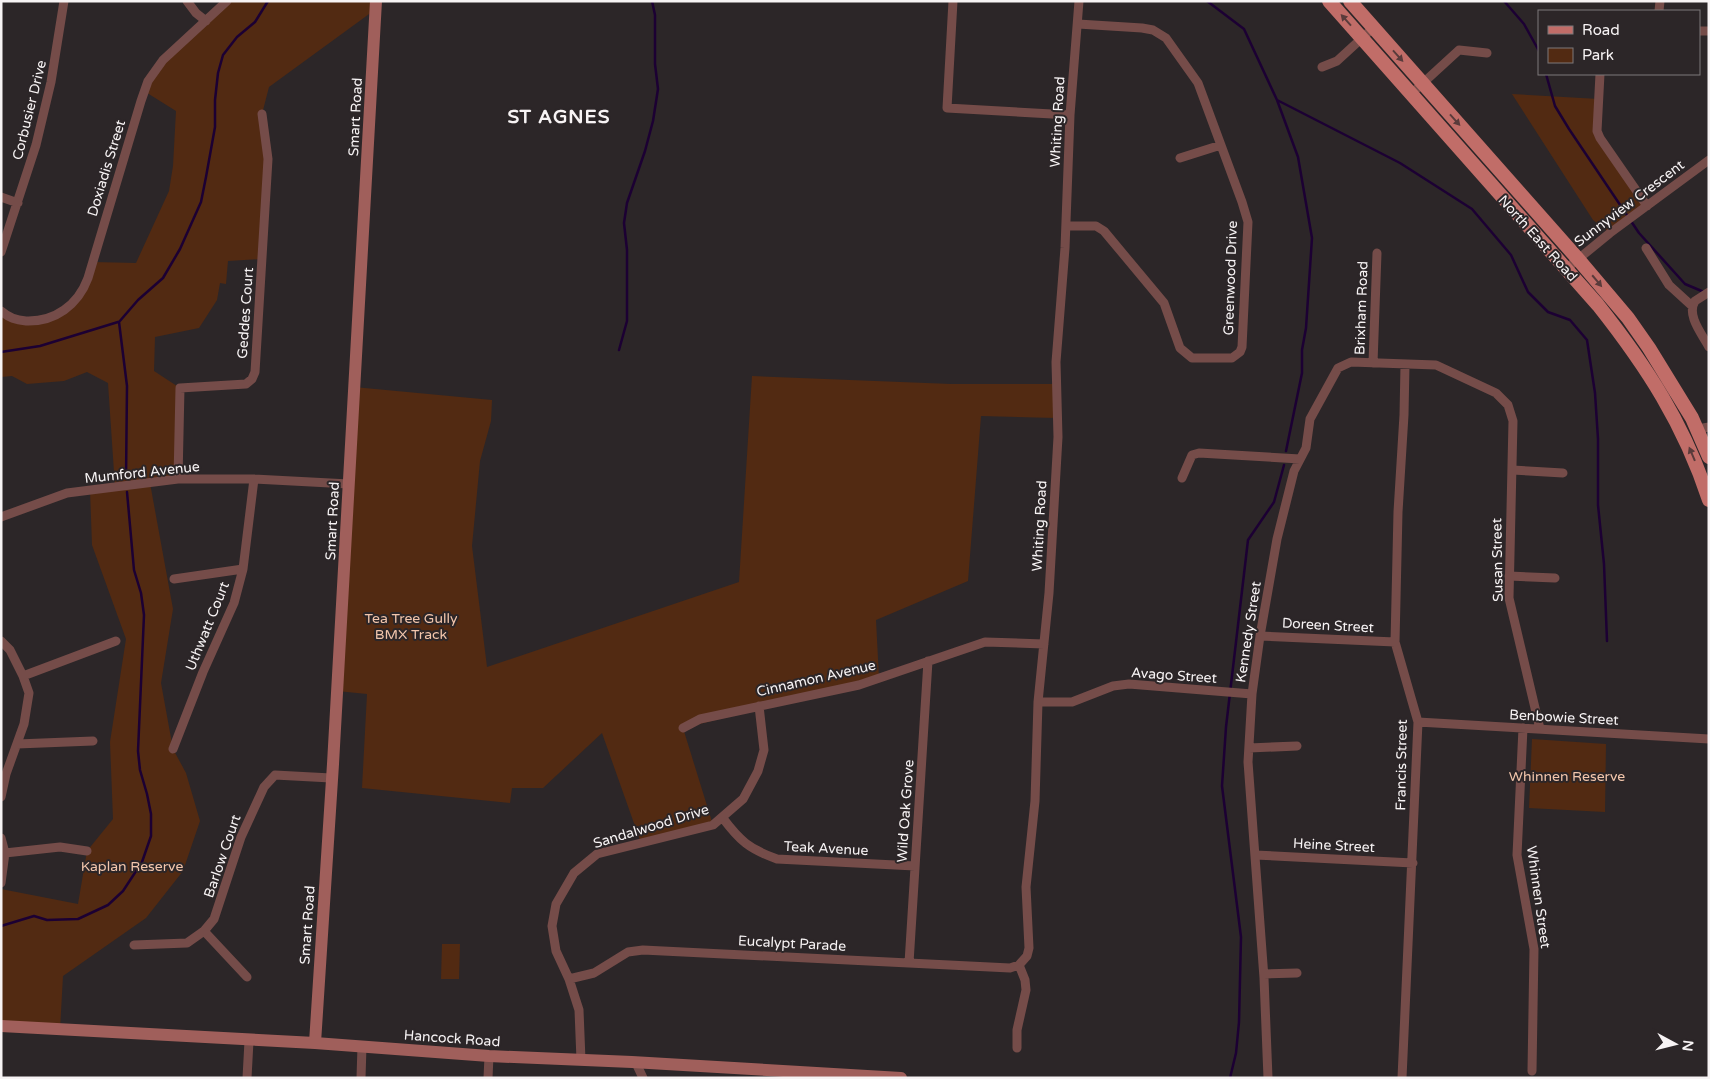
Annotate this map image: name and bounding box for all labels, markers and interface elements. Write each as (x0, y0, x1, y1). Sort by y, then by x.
legend (1538, 10, 1700, 75)
one-way arrow (1340, 15, 1352, 27)
text: Road (1582, 21, 1620, 39)
text: Park (1582, 46, 1614, 64)
one-way arrow (1392, 49, 1404, 61)
street label: Corbusier Drive (9, 58, 50, 162)
street label: Whiting Road (1047, 76, 1068, 168)
street label: Smart Road (345, 77, 366, 157)
district label: ST AGNES (508, 106, 610, 128)
one-way arrow (1449, 113, 1460, 126)
street label: Doxiadis Street (84, 117, 129, 219)
street label: Sunnyview Crescent (1571, 156, 1688, 250)
street label: North East Road (1495, 192, 1581, 285)
street label: Greenwood Drive (1220, 220, 1241, 336)
street label: Brixham Road (1351, 261, 1372, 355)
street label: Geddes Court (234, 266, 257, 359)
one-way arrow (1591, 274, 1602, 287)
one-way arrow (1687, 447, 1695, 461)
street label: Mumford Avenue (84, 458, 201, 487)
street label: Whiting Road (1029, 480, 1050, 572)
street label: Smart Road (322, 481, 343, 561)
street label: Susan Street (1488, 517, 1507, 602)
street label: Uthwatt Court (182, 579, 233, 673)
street label: Kennedy Street (1232, 580, 1265, 684)
park label: Tea Tree Gully BMX Track (364, 610, 458, 643)
street label: Doreen Street (1282, 615, 1375, 636)
street label: Cinnamon Avenue (755, 656, 877, 700)
street label: Avago Street (1130, 664, 1218, 687)
street label: Benbowie Street (1509, 706, 1620, 729)
street label: Francis Street (1392, 719, 1411, 811)
street label: Wild Oak Grove (893, 759, 918, 863)
park label: Whinnen Reserve (1509, 768, 1625, 785)
street label: Sandalwood Drive (591, 801, 711, 852)
street label: Barlow Court (200, 812, 245, 900)
street label: Heine Street (1293, 835, 1376, 856)
street label: Teak Avenue (783, 838, 869, 859)
street label: Whinnen Street (1523, 845, 1554, 950)
park label: Kaplan Reserve (81, 858, 183, 875)
street label: Smart Road (296, 885, 319, 965)
street label: Eucalypt Parade (737, 932, 847, 955)
north arrow (1650, 1019, 1700, 1069)
street label: Hancock Road (403, 1027, 501, 1050)
text: N (1678, 1039, 1697, 1052)

